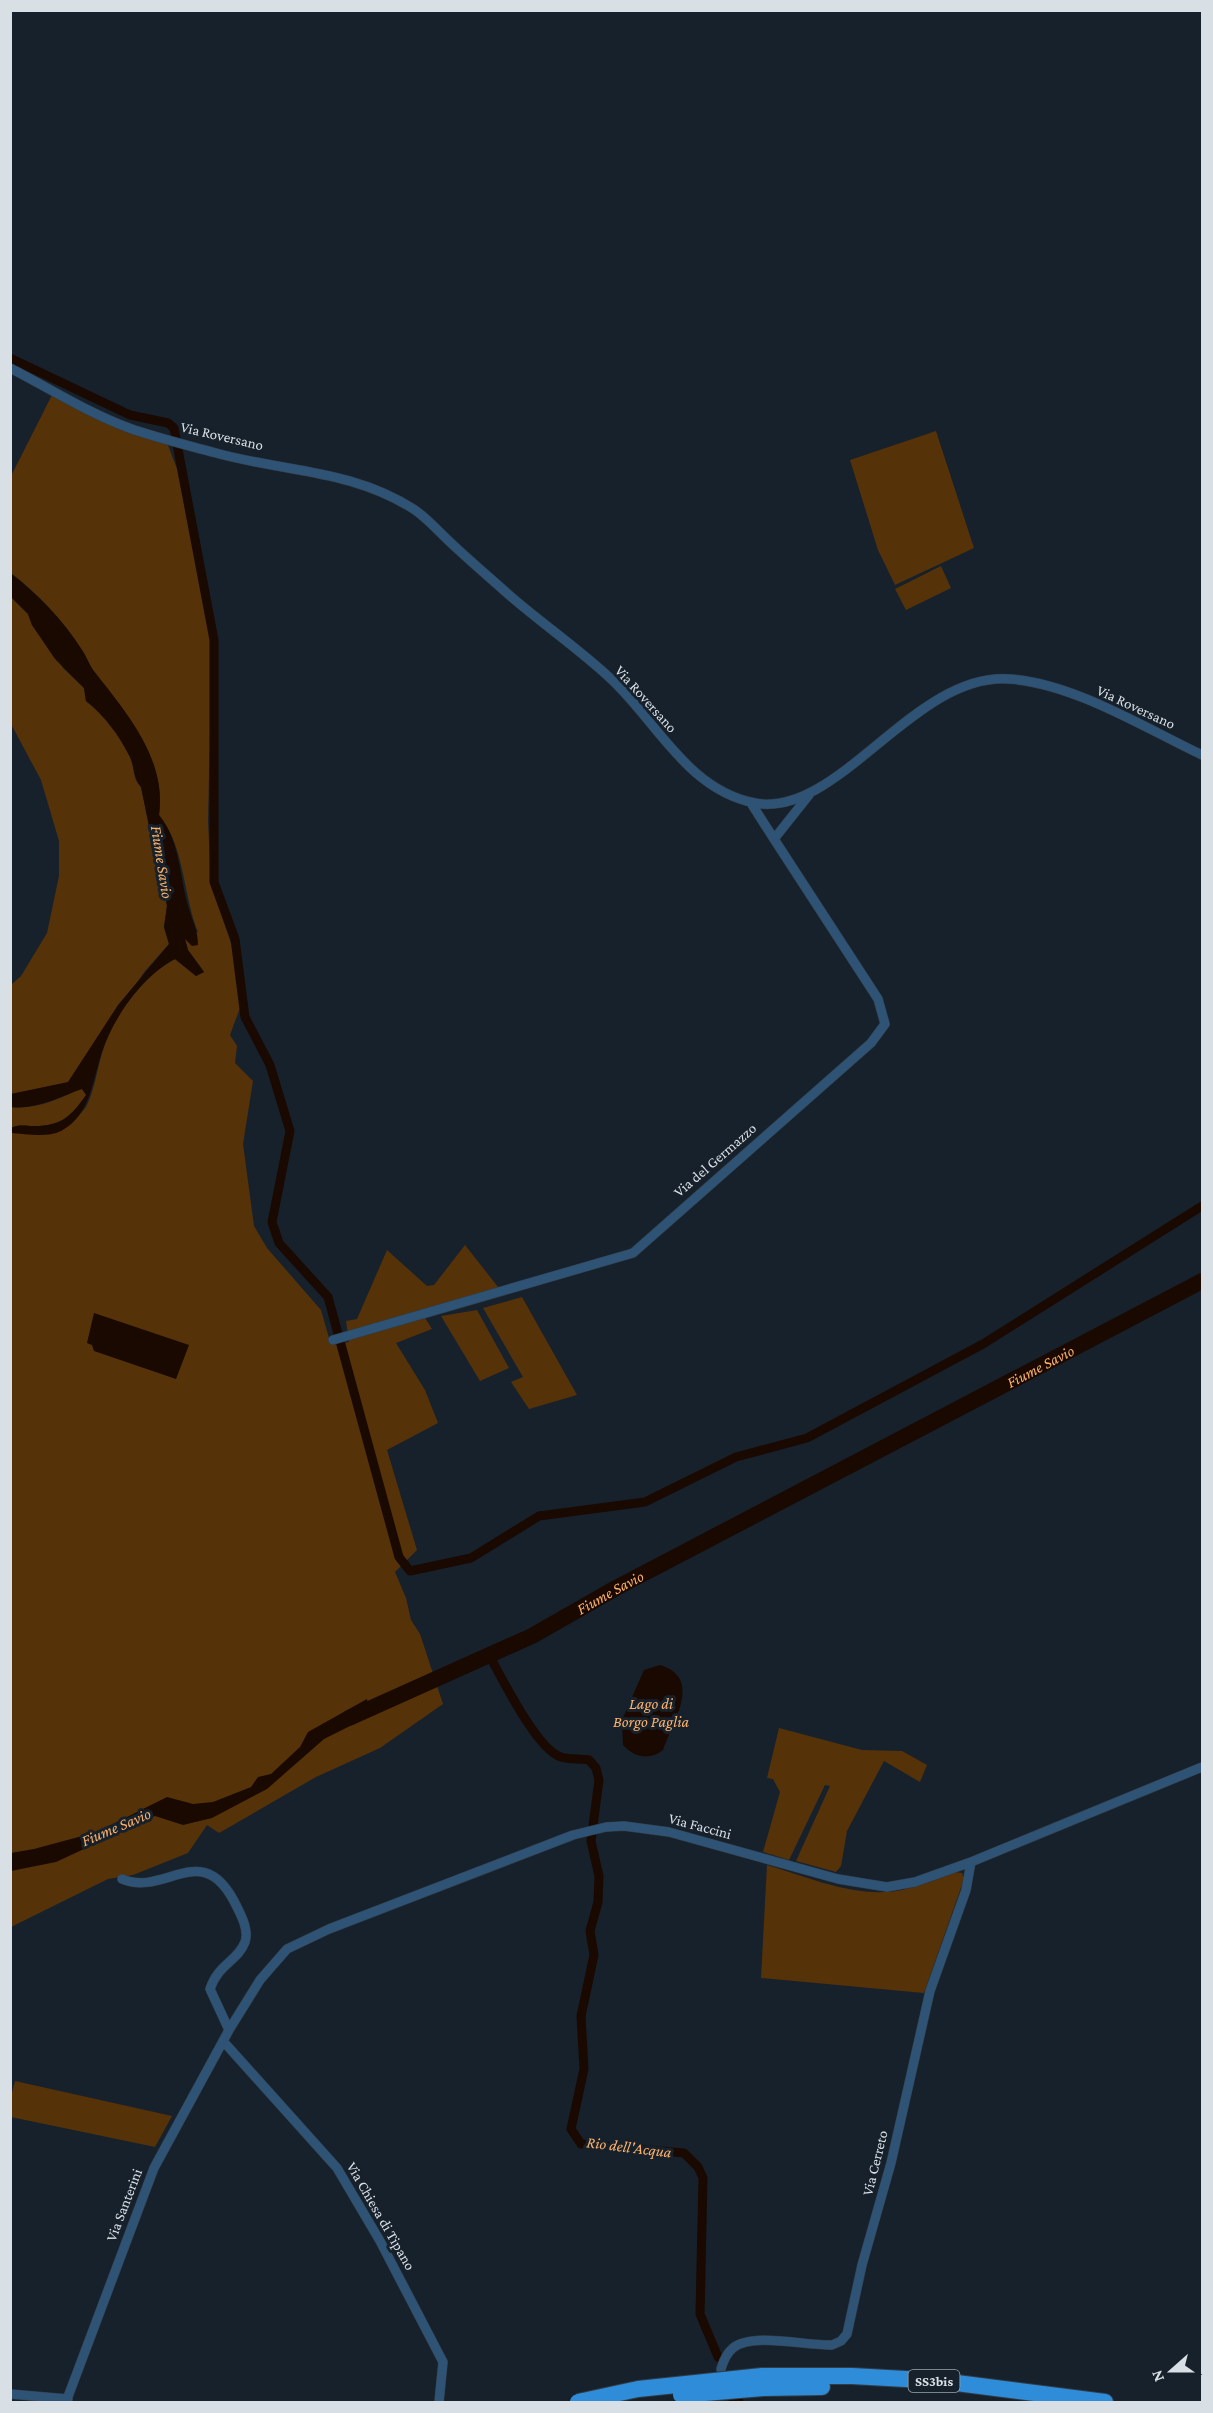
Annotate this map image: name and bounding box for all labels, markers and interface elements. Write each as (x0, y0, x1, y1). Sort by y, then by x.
street label: Via Roversano (179, 419, 265, 453)
street label: Via Roversano (612, 662, 680, 736)
street label: Via Roversano (1094, 682, 1178, 732)
water label: Fiume Savio (148, 824, 176, 900)
street label: Via del Germazzo (671, 1120, 759, 1200)
water label: Fiume Savio (1003, 1341, 1077, 1390)
water label: Fiume Savio (573, 1567, 646, 1617)
water label: Lago di Borgo Paglia (613, 1695, 689, 1731)
water label: Fiume Savio (79, 1805, 153, 1849)
street label: Via Faccini (667, 1810, 733, 1842)
street label: Via Cerreto (859, 2129, 891, 2197)
water label: Rio dell'Acqua (586, 2133, 673, 2162)
street label: Via Chiesa di Tipano (343, 2159, 418, 2273)
street label: Via Santerini (103, 2166, 145, 2244)
north arrow (1141, 2341, 1201, 2401)
text: N (1148, 2368, 1167, 2384)
road number: SS3bis (908, 2370, 960, 2392)

